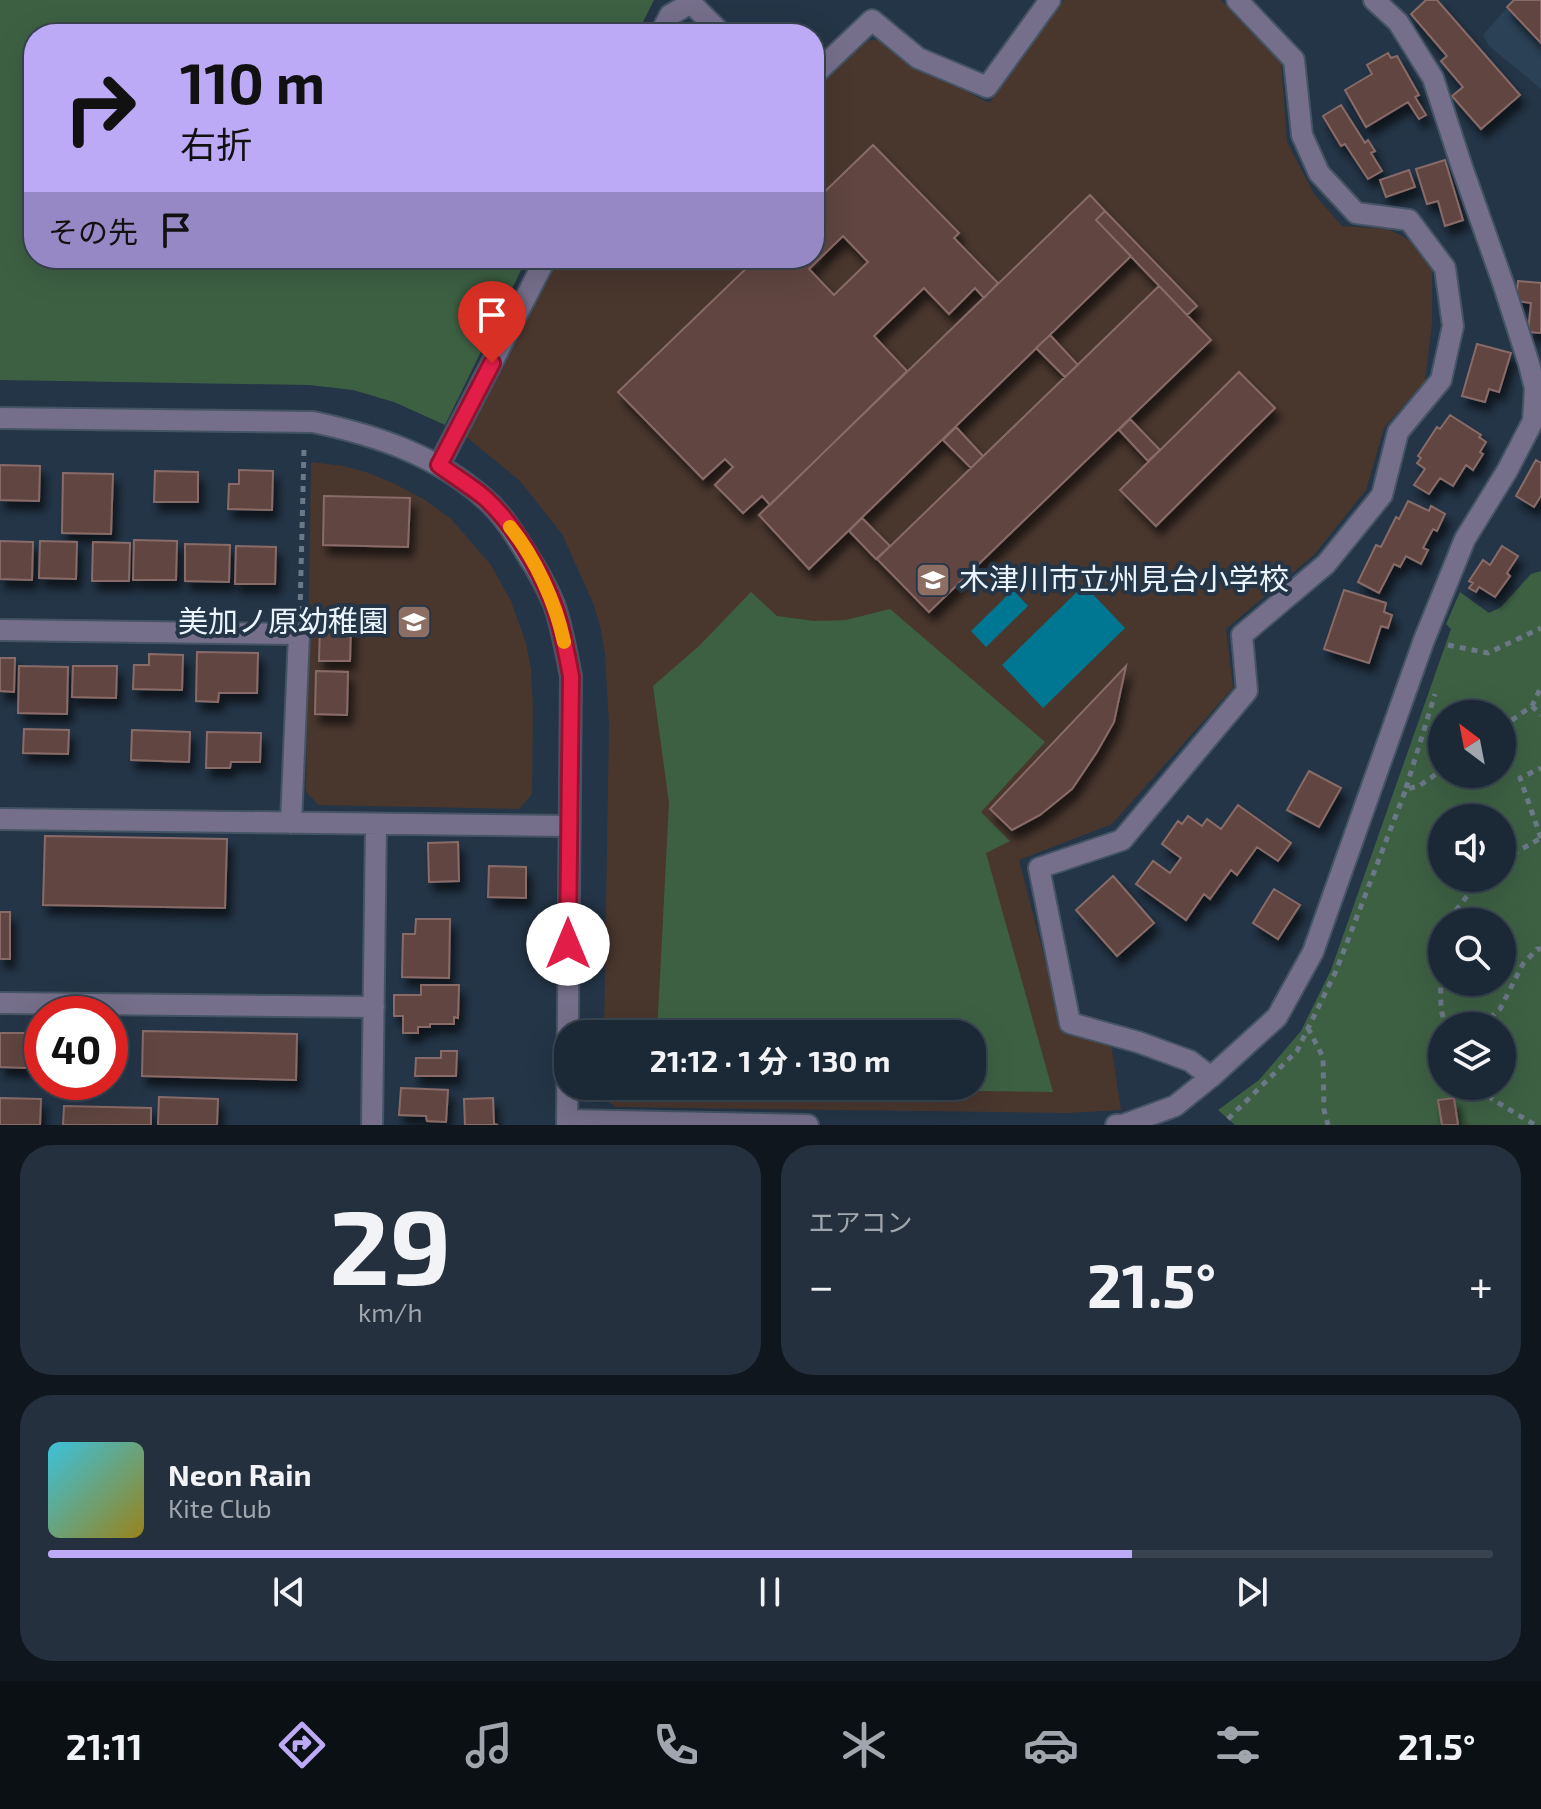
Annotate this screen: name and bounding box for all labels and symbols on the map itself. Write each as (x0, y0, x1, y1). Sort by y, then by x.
pin (458, 281, 526, 363)
place label: 木津川市立州見台小学校 (959, 560, 1289, 596)
school or university icon: 木津川市立州見台小学校 (914, 561, 952, 599)
place label: 美加ノ原幼稚園 (178, 602, 388, 638)
school or university icon: 美加ノ原幼稚園 (395, 603, 433, 641)
north arrow (1428, 700, 1516, 788)
position arrow (526, 902, 610, 986)
speed limit sign: 40 (24, 996, 128, 1100)

